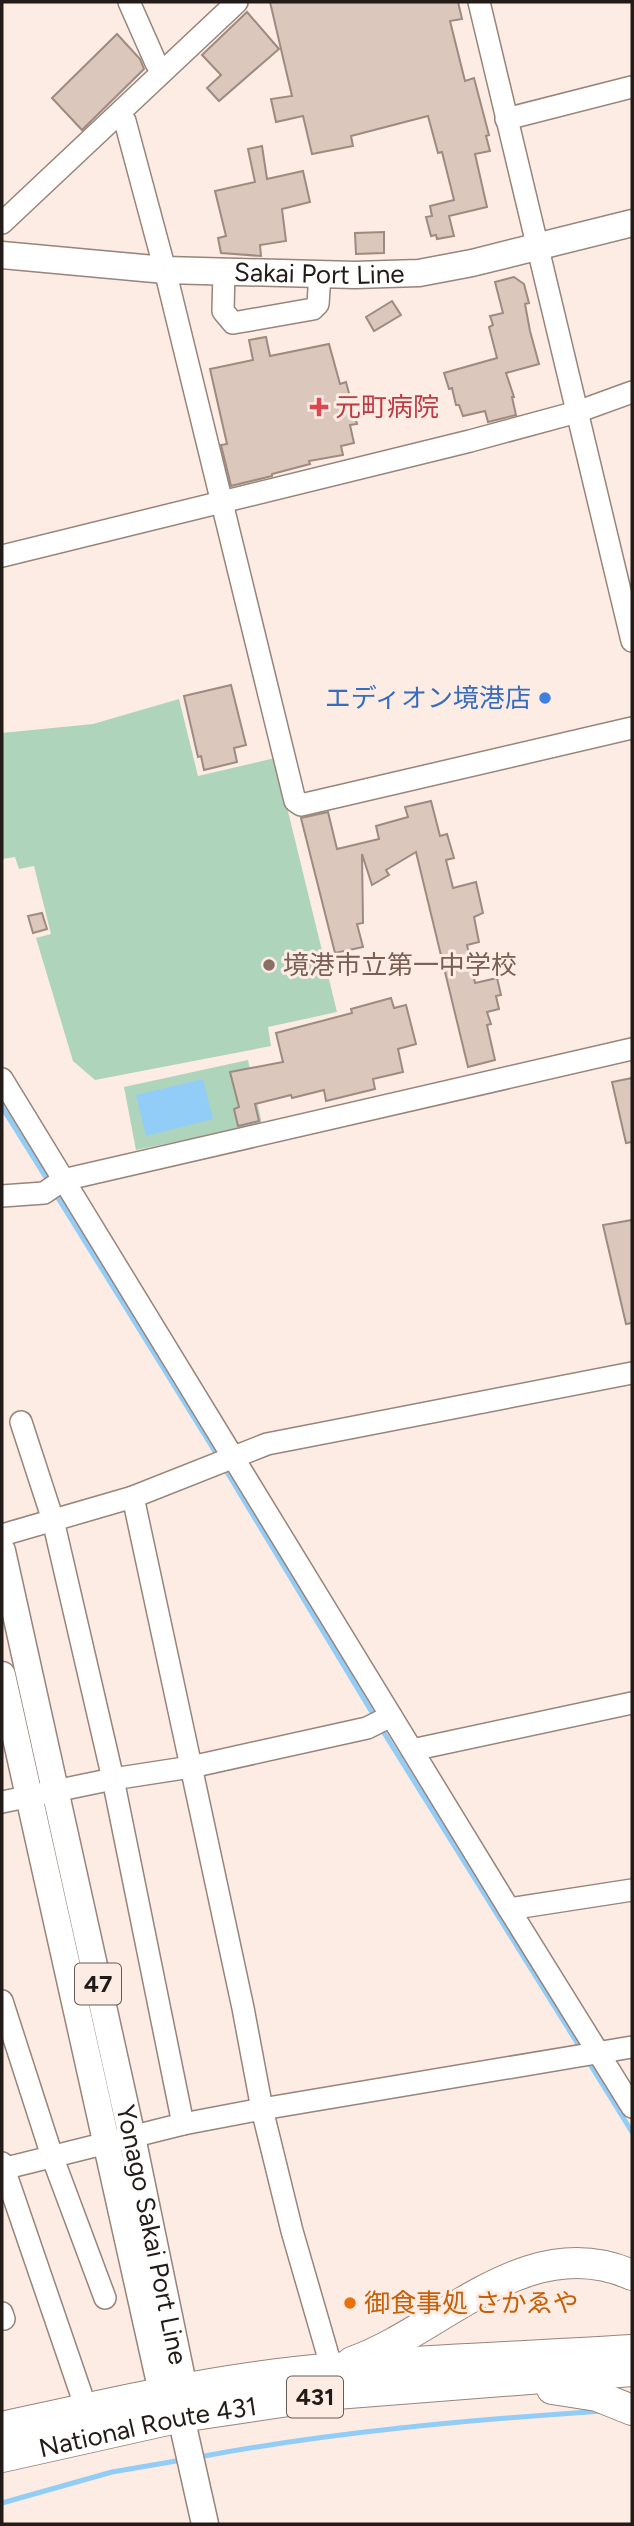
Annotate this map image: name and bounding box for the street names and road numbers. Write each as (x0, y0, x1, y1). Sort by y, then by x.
street label: Sakai Port Line (234, 256, 405, 291)
road number: 47 (75, 1964, 121, 2005)
street label: Yonago Sakai Port Line (109, 2102, 195, 2367)
road number: 431 (287, 2376, 343, 2418)
street label: National Route 431 (36, 2390, 259, 2464)

